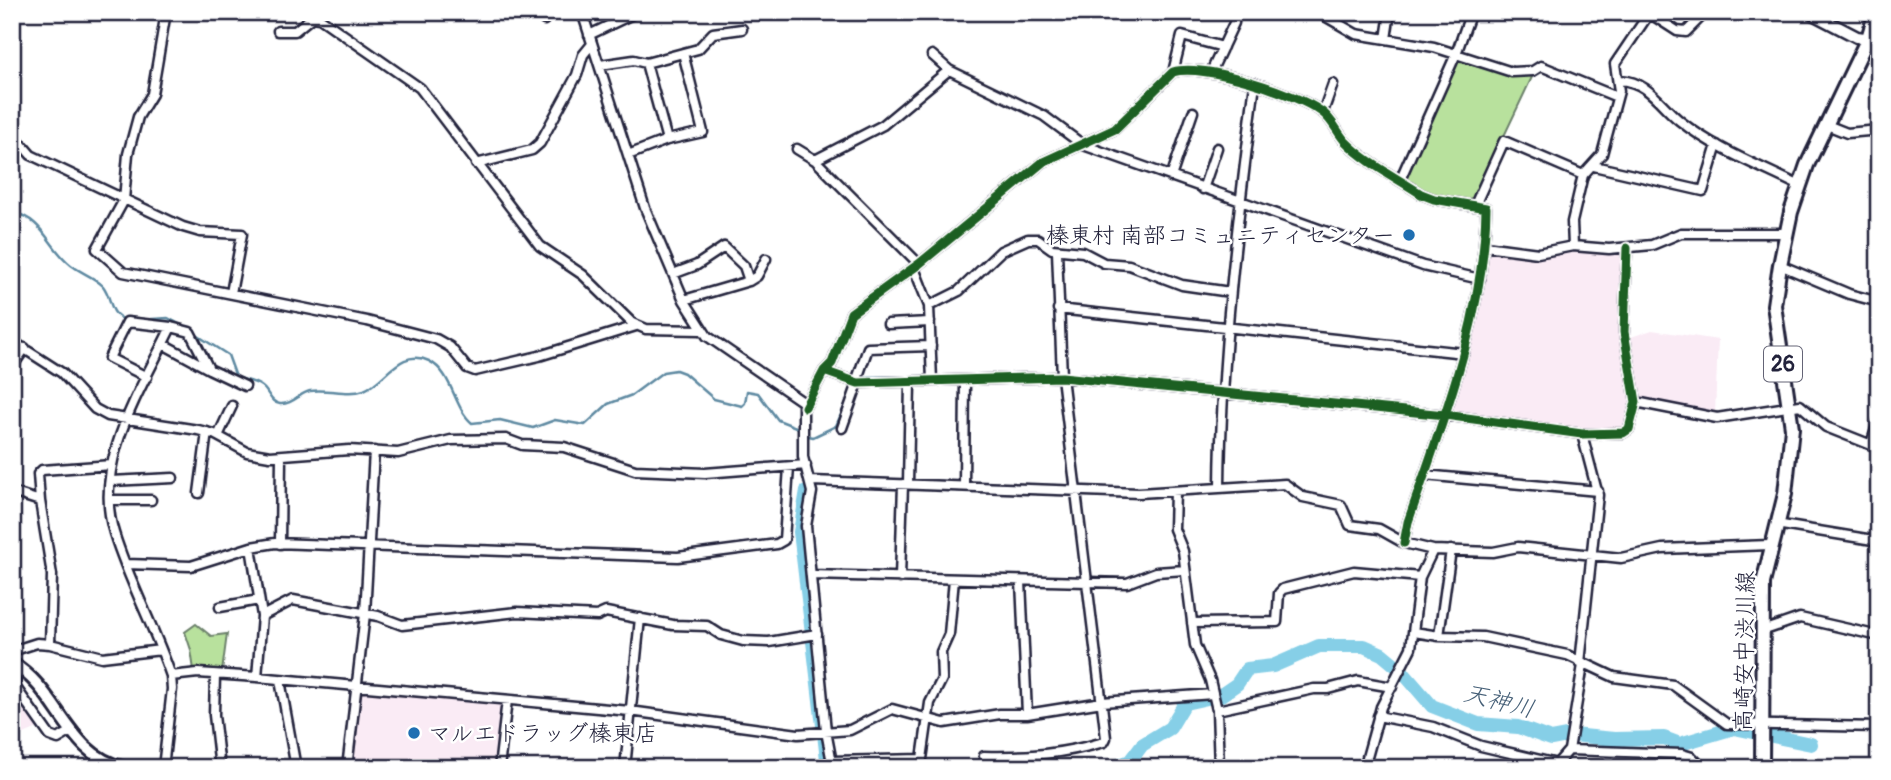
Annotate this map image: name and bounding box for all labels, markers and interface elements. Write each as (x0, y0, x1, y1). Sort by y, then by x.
place label: 榛東村 南部コミュニティセンター (1046, 221, 1395, 250)
marker: 榛東村 南部コミュニティセンター (1401, 227, 1417, 243)
road number: 26 (1764, 346, 1802, 382)
street label: 高崎安中渋川線 (1729, 570, 1760, 732)
water label: 天神川 (1460, 679, 1537, 724)
place label: マルエドラッグ榛東店 (428, 719, 658, 748)
marker: マルエドラッグ榛東店 (406, 725, 422, 741)

